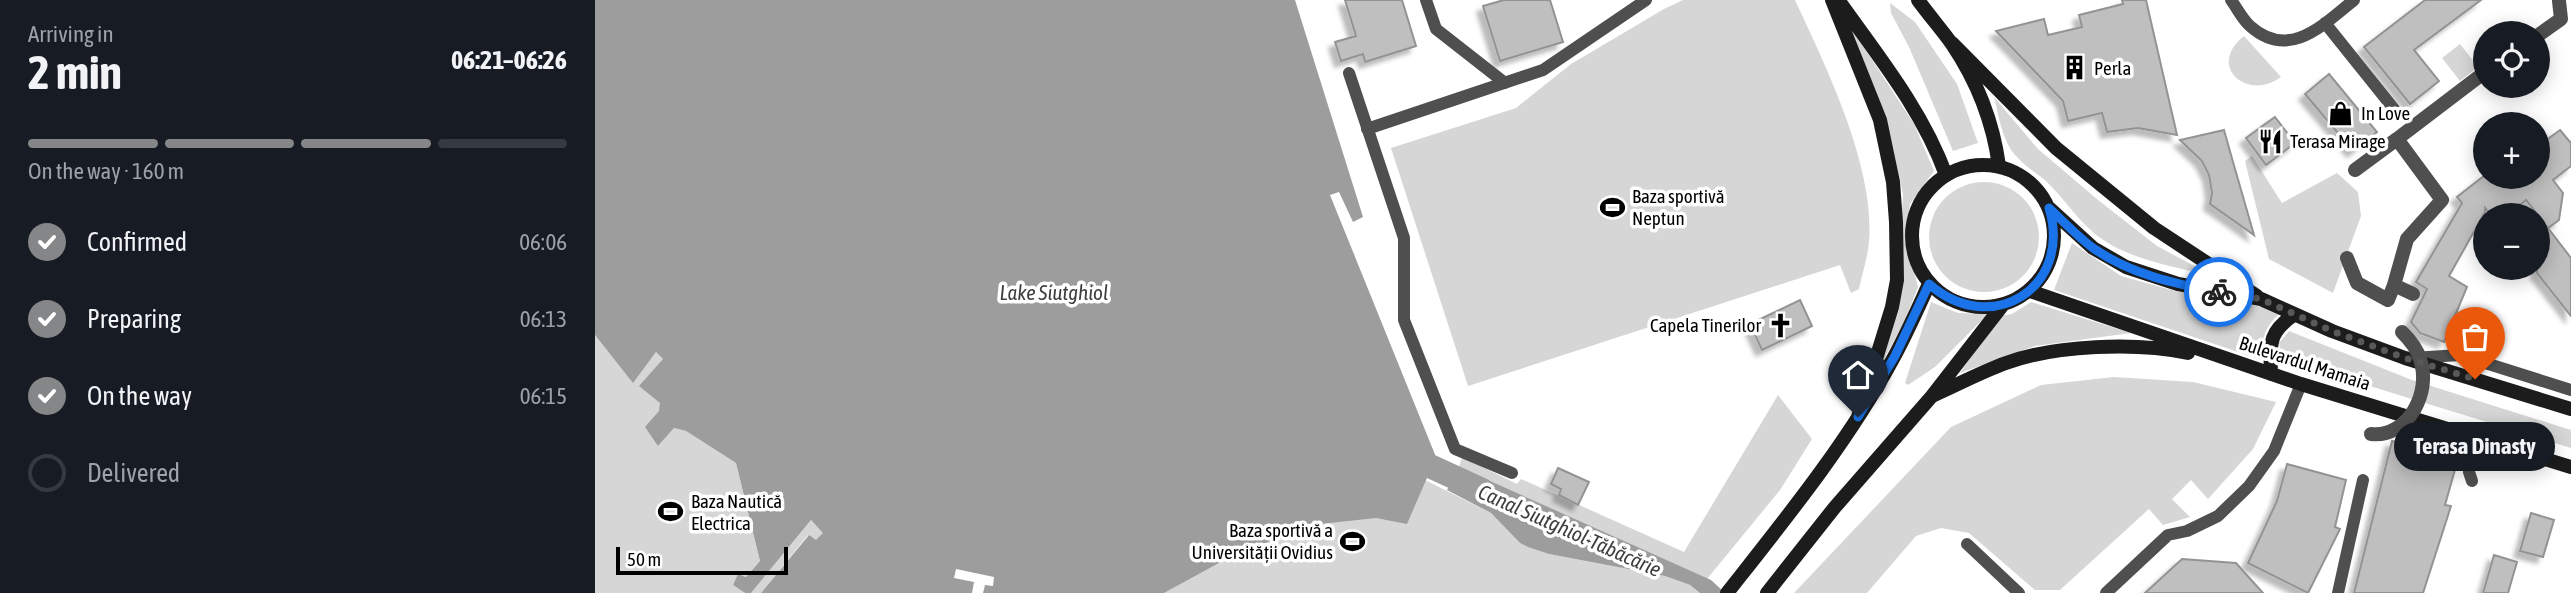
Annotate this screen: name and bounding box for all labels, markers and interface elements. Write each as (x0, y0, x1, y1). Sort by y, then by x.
text: Arriving in (28, 21, 114, 47)
map controls (2473, 21, 2550, 280)
button: locate (2473, 21, 2550, 98)
text: 06:21–06:26 (451, 45, 567, 75)
text: 2 min (28, 46, 122, 99)
building icon: Perla (2060, 54, 2088, 82)
place label: Perla (2094, 57, 2131, 79)
shop icon: In Love (2327, 99, 2355, 127)
place label: In Love (2361, 102, 2410, 124)
button: + (2473, 112, 2550, 189)
restaurant icon: Terasa Mirage (2256, 127, 2284, 155)
place label: Terasa Mirage (2290, 130, 2386, 152)
text: On the way · 160 m (28, 158, 184, 184)
place label: Baza sportivă Neptun (1632, 185, 1725, 229)
sports icon: Baza sportivă Neptun (1598, 193, 1626, 221)
button: − (2473, 203, 2550, 280)
icon: check (28, 223, 66, 261)
text: Confirmed (87, 227, 187, 257)
text: 06:06 (519, 229, 567, 255)
courier (2184, 257, 2254, 327)
icon: bike (2200, 273, 2238, 311)
water label: Lake Siutghiol (999, 280, 1109, 304)
icon: check (28, 300, 66, 338)
text: Preparing (87, 304, 181, 334)
text: 06:13 (520, 306, 567, 332)
pin (2445, 307, 2505, 379)
church icon: Capela Tinerilor (1767, 311, 1795, 339)
place label: Capela Tinerilor (1650, 314, 1761, 336)
icon: bag (2456, 318, 2494, 356)
street label: Bulevardul Mamaia (2237, 331, 2373, 395)
pin (1828, 345, 1888, 417)
icon: home (1839, 356, 1877, 394)
icon: check (28, 377, 66, 415)
text: On the way (87, 381, 192, 411)
text: 06:15 (520, 383, 567, 409)
callout: Terasa Dinasty (2395, 421, 2555, 470)
text: Terasa Dinasty (2413, 433, 2536, 459)
text: Delivered (87, 458, 180, 488)
water label: Canal Siutghiol-Tăbăcărie (1475, 479, 1665, 581)
place label: Baza Nautică Electrica (691, 490, 782, 534)
sports icon: Baza Nautică Electrica (657, 498, 685, 526)
place label: Baza sportivă a Universității Ovidius (1192, 519, 1333, 563)
sports icon: Baza sportivă a Universității Ovidius (1339, 527, 1367, 555)
scale bar (616, 544, 787, 576)
text: 50 m (627, 548, 661, 570)

